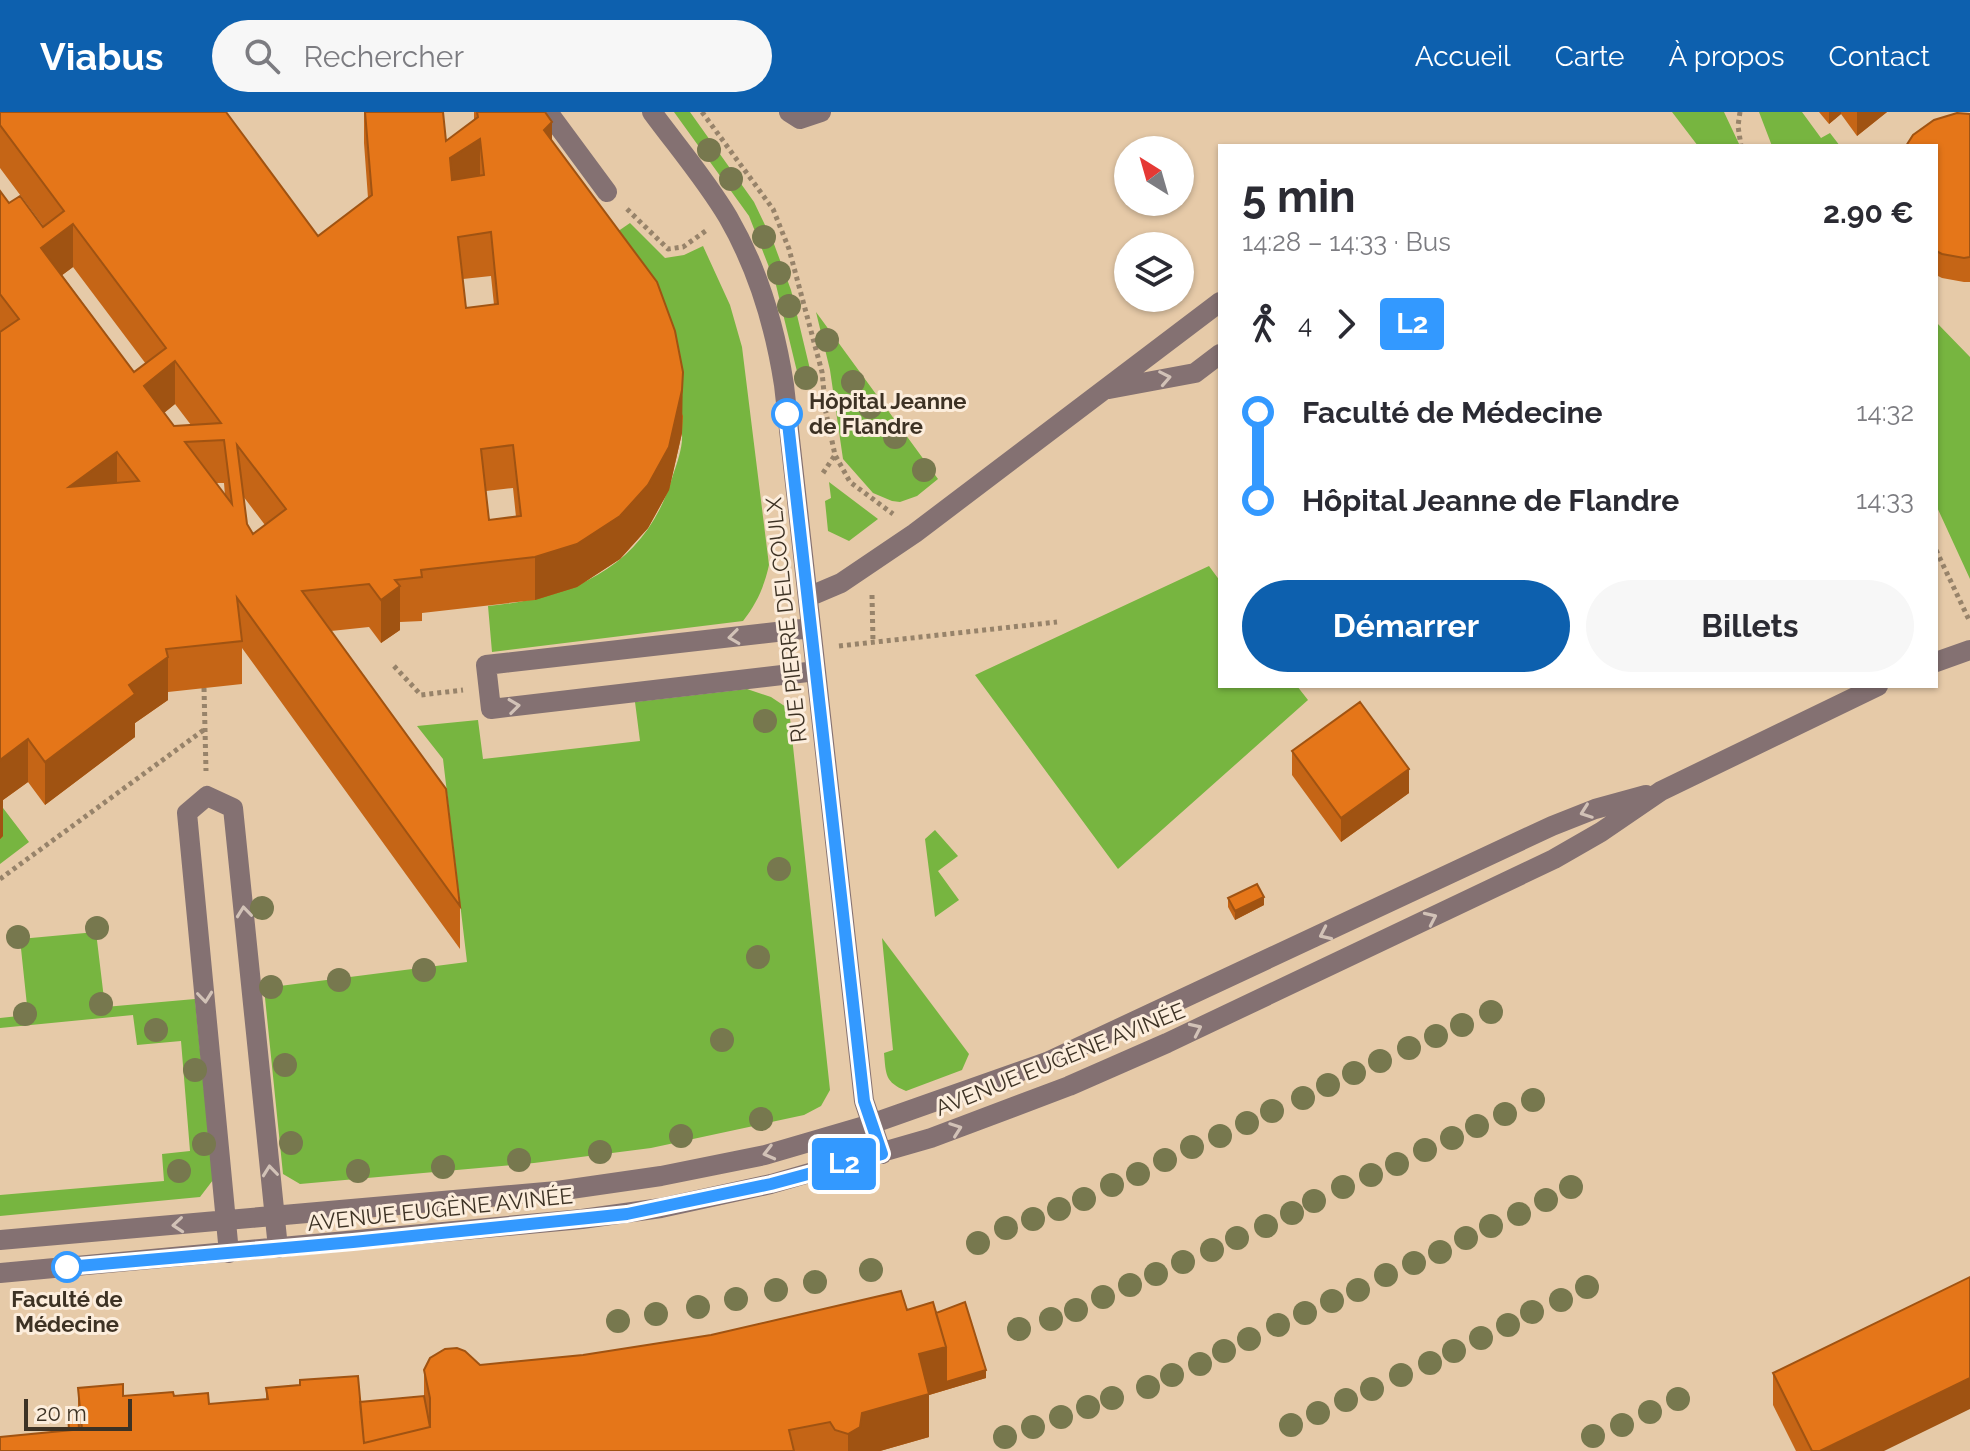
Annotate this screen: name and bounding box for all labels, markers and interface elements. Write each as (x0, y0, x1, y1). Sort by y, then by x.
search box (212, 20, 772, 92)
text: Viabus (40, 34, 164, 79)
icon: search (240, 34, 284, 78)
text: Rechercher (304, 39, 464, 74)
text: Accueil (1415, 40, 1511, 73)
text: Carte (1555, 40, 1625, 73)
text: À propos (1669, 40, 1785, 73)
text: Contact (1829, 40, 1930, 73)
north arrow (1114, 136, 1194, 216)
map controls (1114, 136, 1194, 312)
text: 5 min (1242, 171, 1356, 222)
text: 2.90 € (1823, 195, 1914, 230)
text: 14:28 – 14:33 · Bus (1242, 227, 1451, 257)
button: layers (1114, 232, 1194, 312)
icon: walk (1242, 302, 1286, 346)
icon: forward (1324, 302, 1368, 346)
text: L2 (1396, 307, 1428, 340)
text: 4 (1298, 309, 1312, 339)
one-way arrow (1158, 371, 1172, 388)
place label: Hôpital Jeanne de Flandre (809, 388, 966, 439)
text: Faculté de Médecine (1302, 395, 1603, 430)
text: 14:32 (1856, 397, 1914, 427)
marker: Hôpital Jeanne de Flandre (772, 399, 802, 429)
text: Hôpital Jeanne de Flandre (1302, 483, 1679, 518)
text: 14:33 (1856, 485, 1914, 515)
street label: RUE PIERRE DELCOULX (760, 496, 812, 744)
button: Démarrer (1242, 580, 1570, 672)
button: Billets (1586, 580, 1914, 672)
one-way arrow (727, 628, 741, 645)
one-way arrow (508, 698, 521, 715)
one-way arrow (1580, 803, 1594, 819)
one-way arrow (235, 905, 252, 918)
one-way arrow (1422, 912, 1437, 928)
one-way arrow (1318, 924, 1333, 940)
one-way arrow (197, 991, 214, 1004)
street label: AVENUE EUGÈNE AVINÉE (931, 997, 1189, 1121)
one-way arrow (1187, 1023, 1202, 1039)
one-way arrow (948, 1123, 962, 1139)
line badge: L2 (808, 1138, 880, 1190)
one-way arrow (762, 1144, 776, 1161)
text: L2 (828, 1147, 860, 1180)
one-way arrow (261, 1164, 278, 1177)
street label: AVENUE EUGÈNE AVINÉE (306, 1182, 574, 1236)
one-way arrow (171, 1217, 184, 1234)
marker: Faculté de Médecine (52, 1252, 82, 1282)
place label: Faculté de Médecine (11, 1286, 123, 1337)
scale bar (24, 1395, 132, 1431)
text: 20 m (36, 1400, 87, 1426)

